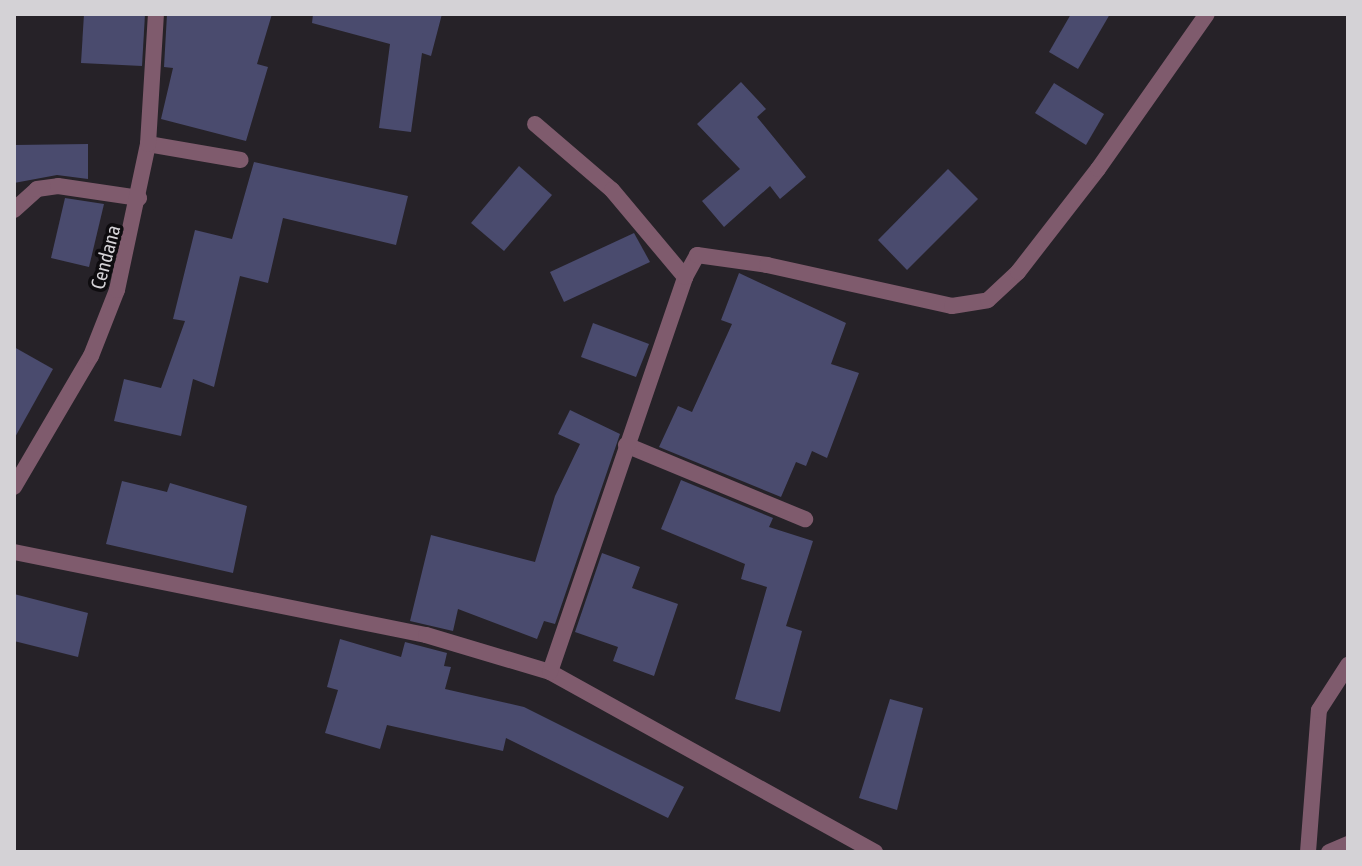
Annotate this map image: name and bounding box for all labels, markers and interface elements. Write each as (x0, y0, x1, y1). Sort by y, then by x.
street label: Cendana (85, 222, 125, 292)

